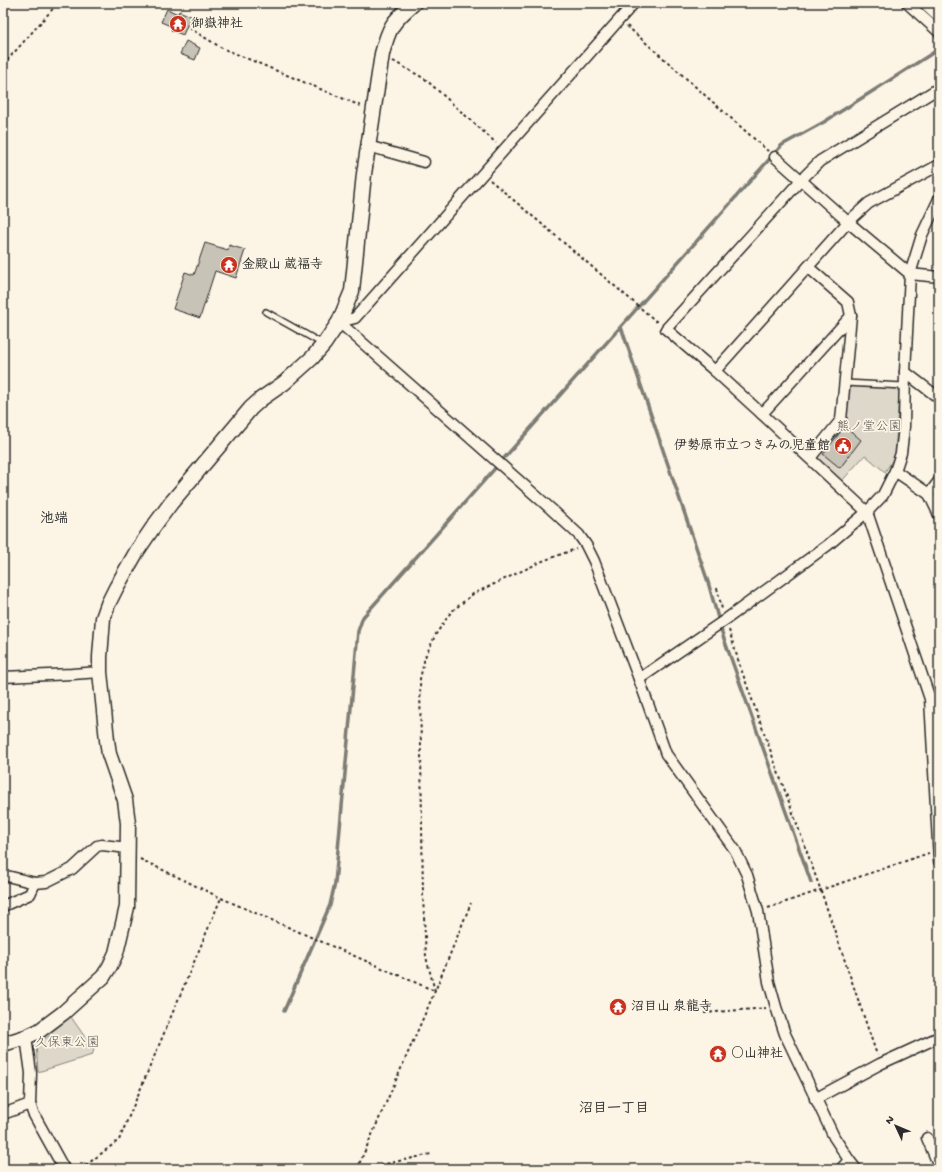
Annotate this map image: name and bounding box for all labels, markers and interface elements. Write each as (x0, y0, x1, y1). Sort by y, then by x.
temple icon: 御嶽神社 (168, 14, 188, 34)
place label: 御嶽神社 (191, 16, 243, 32)
temple icon: 金殿山 蔵福寺 (219, 255, 239, 275)
place label: 金殿山 蔵福寺 (242, 257, 323, 273)
park label: 熊ノ堂公園 (836, 419, 902, 435)
public building icon: 伊勢原市立つきみの児童館 (833, 436, 853, 456)
place label: 伊勢原市立つきみの児童館 (674, 438, 830, 454)
district label: 池端 (40, 511, 68, 528)
temple icon: 沼目山 泉龍寺 (608, 997, 628, 1017)
place label: 沼目山 泉龍寺 (631, 998, 712, 1015)
park label: 久保東公園 (34, 1035, 100, 1051)
temple icon: ○山神社 (708, 1044, 728, 1064)
place label: ○山神社 (731, 1046, 783, 1062)
district label: 沼目一丁目 (579, 1101, 649, 1118)
north arrow (876, 1106, 916, 1146)
text: N (883, 1114, 897, 1127)

